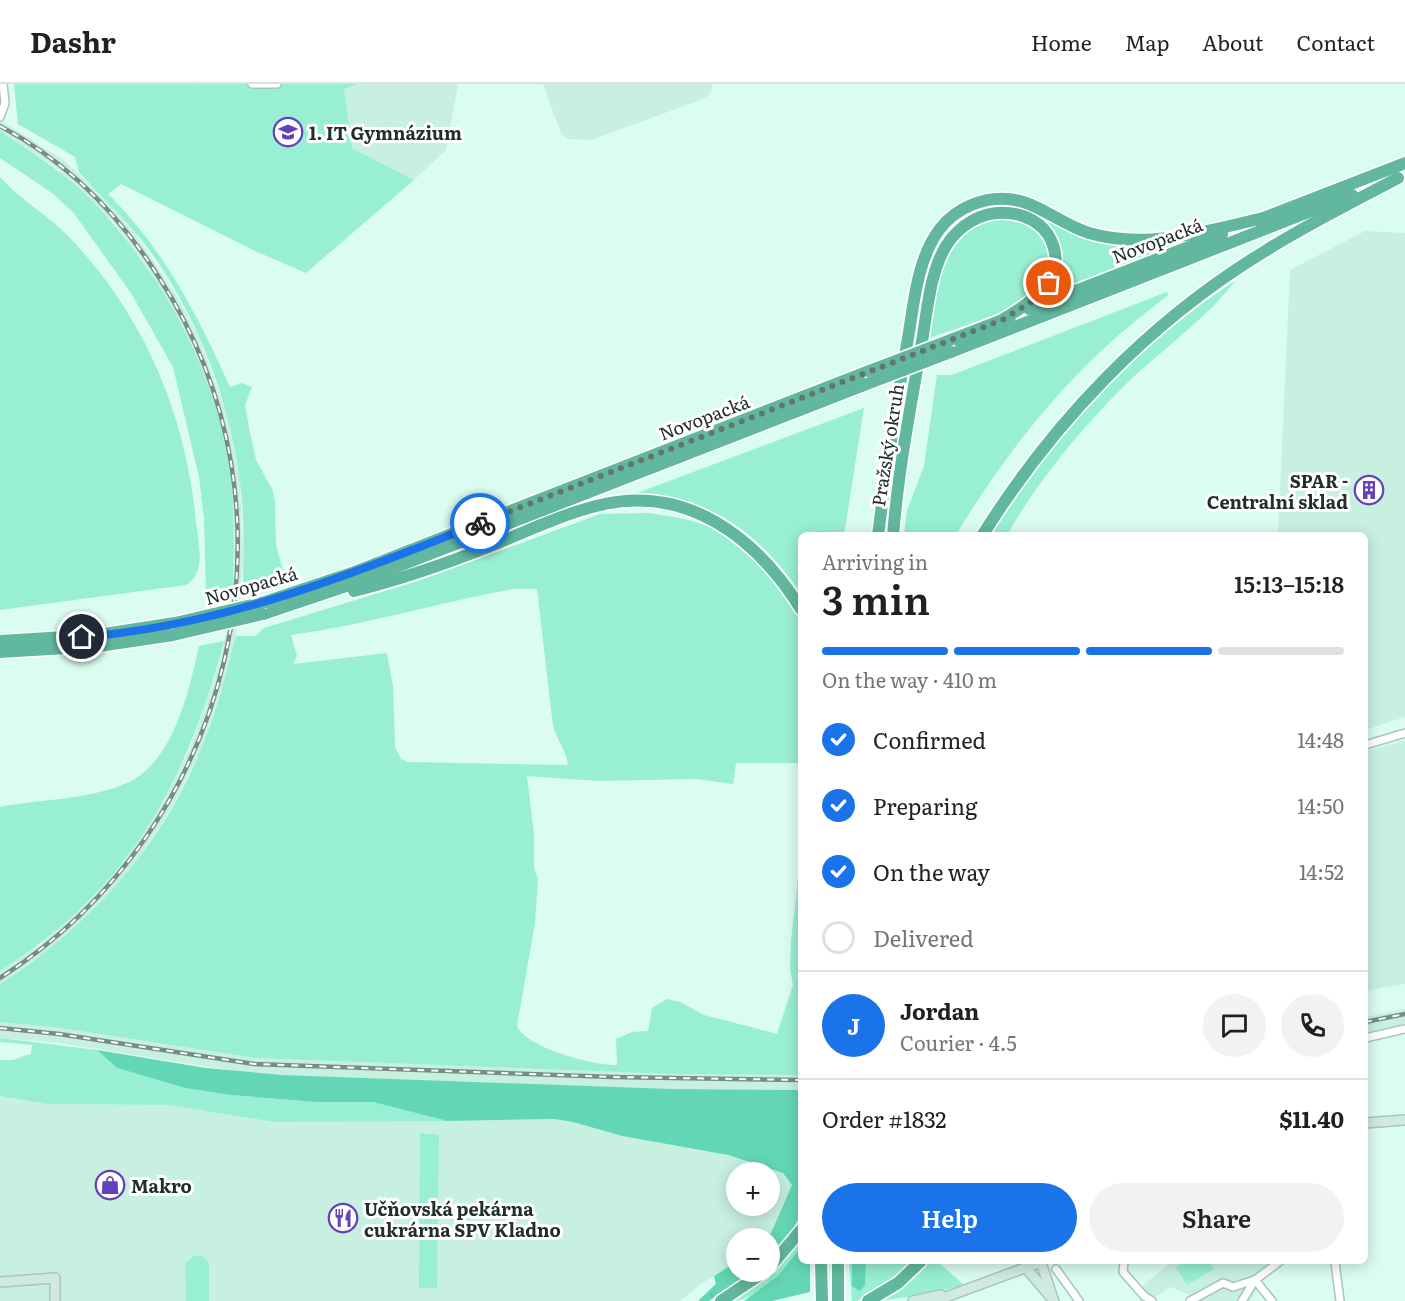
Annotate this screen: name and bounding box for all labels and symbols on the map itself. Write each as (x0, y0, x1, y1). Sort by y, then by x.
school or university icon: 1. IT Gymnázium (272, 116, 304, 148)
place label: 1. IT Gymnázium (309, 119, 462, 146)
street label: Novopacká (1108, 210, 1207, 270)
pin (1023, 257, 1074, 308)
street label: Pražský okruh (864, 382, 910, 508)
street label: Novopacká (655, 387, 754, 447)
place label: SPAR - Centralní sklad (1207, 467, 1348, 515)
building icon: SPAR - Centralní sklad (1353, 474, 1385, 506)
courier (450, 493, 510, 553)
street label: Novopacká (202, 559, 301, 611)
pin (56, 611, 107, 662)
shop icon: Makro (94, 1169, 126, 1201)
place label: Makro (131, 1172, 192, 1199)
place label: Učňovská pekárna cukrárna SPV Kladno (364, 1195, 561, 1243)
restaurant icon: Učňovská pekárna cukrárna SPV Kladno (327, 1202, 359, 1234)

